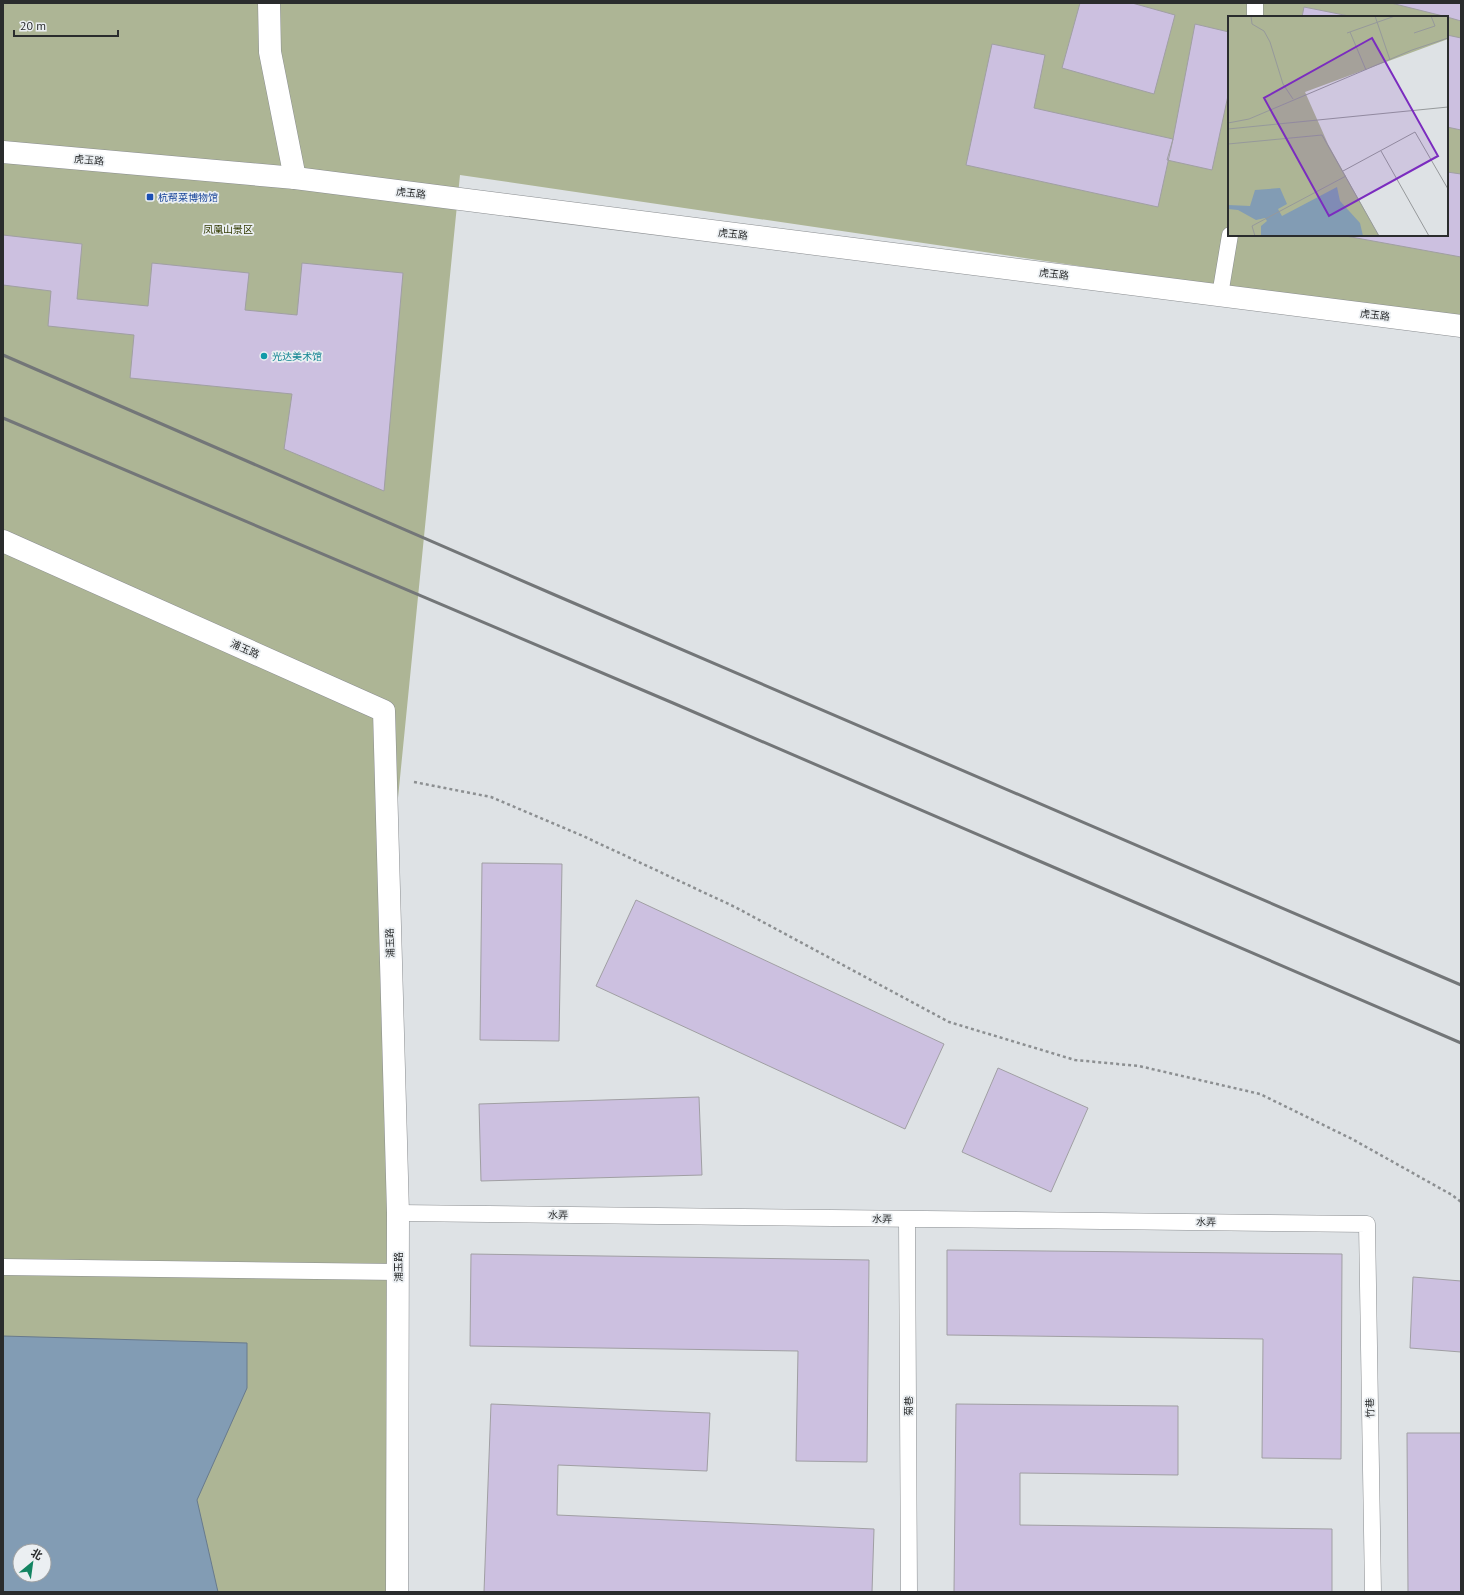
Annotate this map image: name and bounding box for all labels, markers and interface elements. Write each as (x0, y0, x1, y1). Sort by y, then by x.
scale bar (14, 12, 118, 38)
inset map (1228, 16, 1448, 236)
text: 20 m (20, 18, 46, 33)
street label: 虎玉路 (73, 152, 105, 168)
street label: 虎玉路 (395, 185, 427, 201)
place label: 杭帮菜博物馆 (158, 191, 218, 204)
marker: 杭帮菜博物馆 (145, 192, 155, 202)
park label: 凤凰山景区 (203, 223, 253, 236)
street label: 虎玉路 (717, 226, 749, 242)
street label: 虎玉路 (1038, 266, 1070, 282)
street label: 虎玉路 (1359, 307, 1391, 323)
place label: 光达美术馆 (272, 350, 322, 363)
marker: 光达美术馆 (259, 351, 269, 361)
street label: 浦玉路 (229, 637, 261, 661)
street label: 浦玉路 (383, 928, 397, 958)
street label: 水弄 (548, 1208, 568, 1222)
street label: 水弄 (872, 1212, 892, 1226)
street label: 水弄 (1196, 1215, 1216, 1229)
street label: 浦玉路 (392, 1252, 405, 1282)
street label: 菊巷 (902, 1396, 915, 1416)
street label: 竹巷 (1363, 1398, 1377, 1418)
north arrow (12, 1543, 52, 1583)
text: 北 (29, 1545, 45, 1563)

